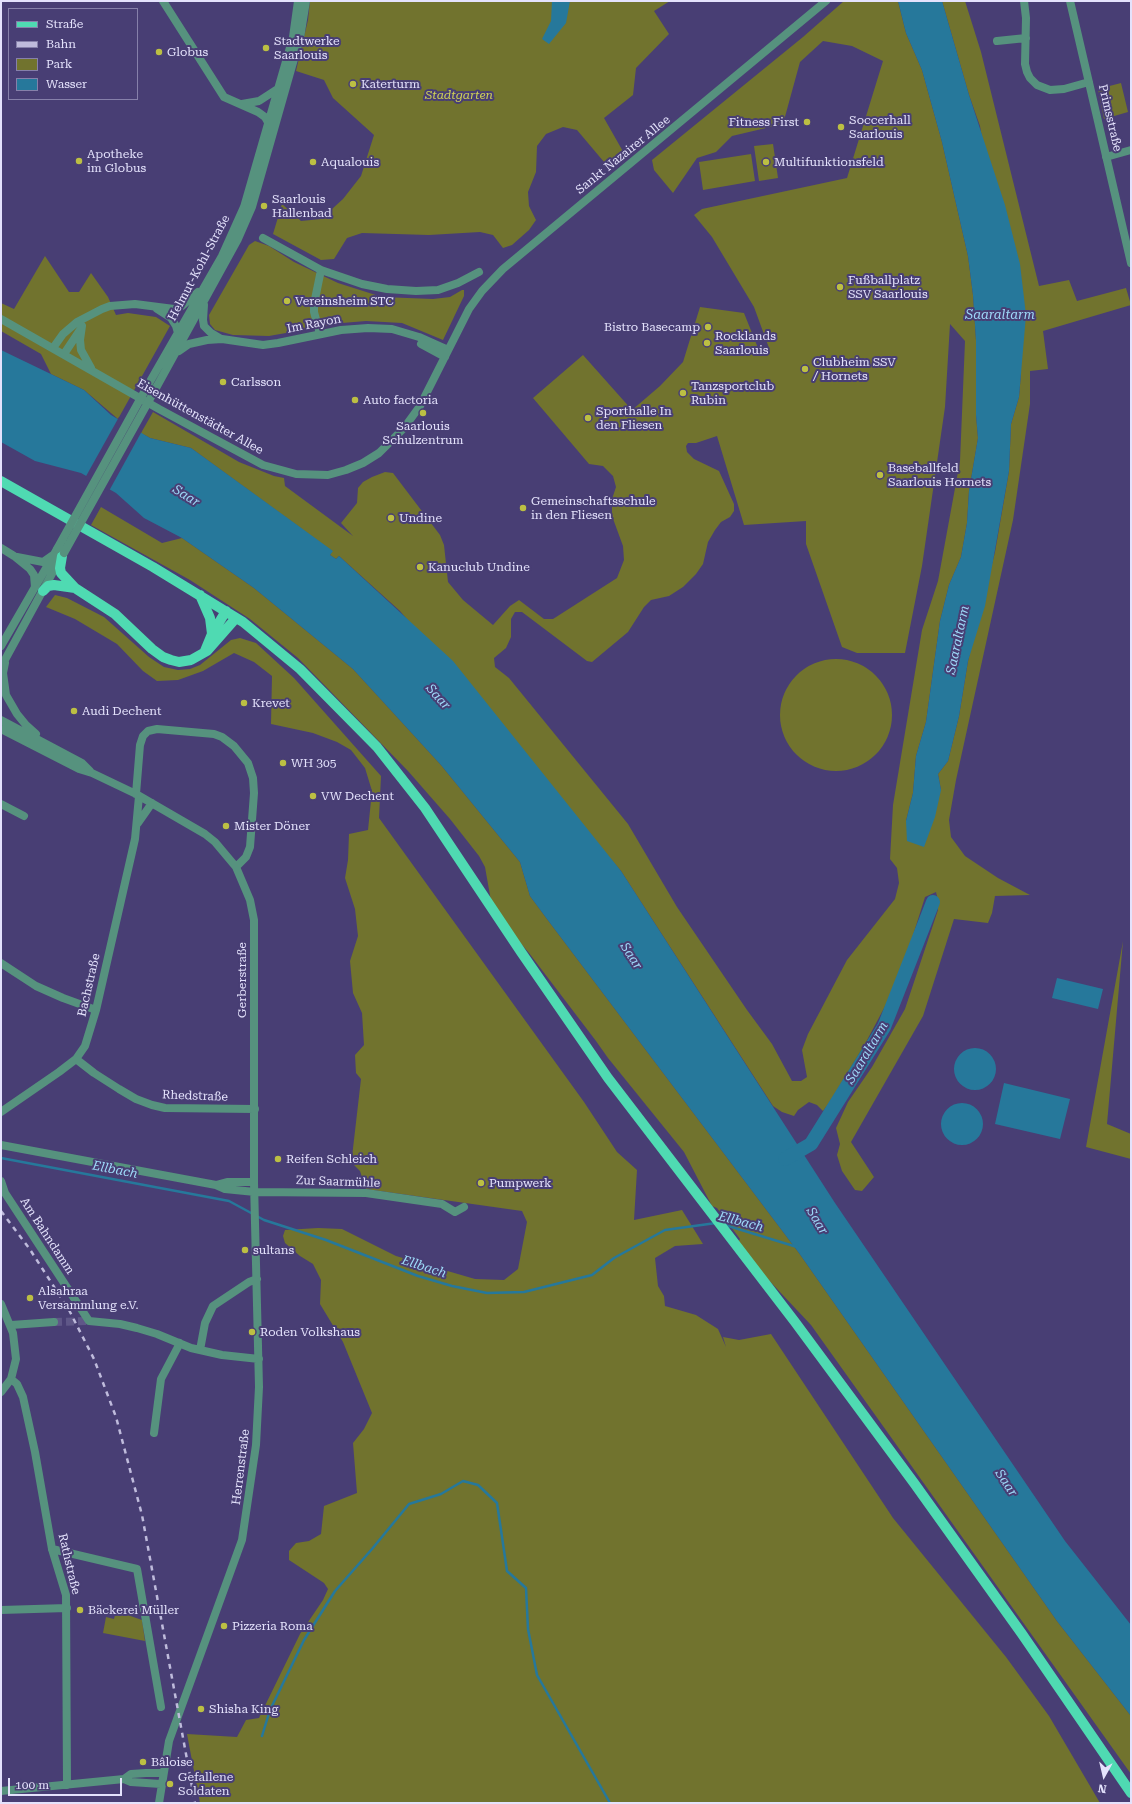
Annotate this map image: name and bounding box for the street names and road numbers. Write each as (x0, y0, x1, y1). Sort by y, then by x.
street label: Primsstraße (1095, 83, 1125, 153)
street label: Sankt Nazairer Allee (573, 113, 673, 197)
street label: Helmut-Kohl-Straße (165, 213, 233, 323)
street label: Im Rayon (286, 312, 342, 336)
street label: Eisenhüttenstädter Allee (134, 376, 266, 458)
street label: Gerberstraße (235, 942, 249, 1018)
street label: Bachstraße (75, 952, 103, 1018)
street label: Rhedstraße (162, 1088, 228, 1104)
street label: Zur Saarmühle (296, 1173, 380, 1191)
street label: Am Bahndamm (17, 1195, 77, 1277)
street label: Herrenstraße (229, 1428, 253, 1506)
street label: Rathstraße (55, 1532, 83, 1596)

